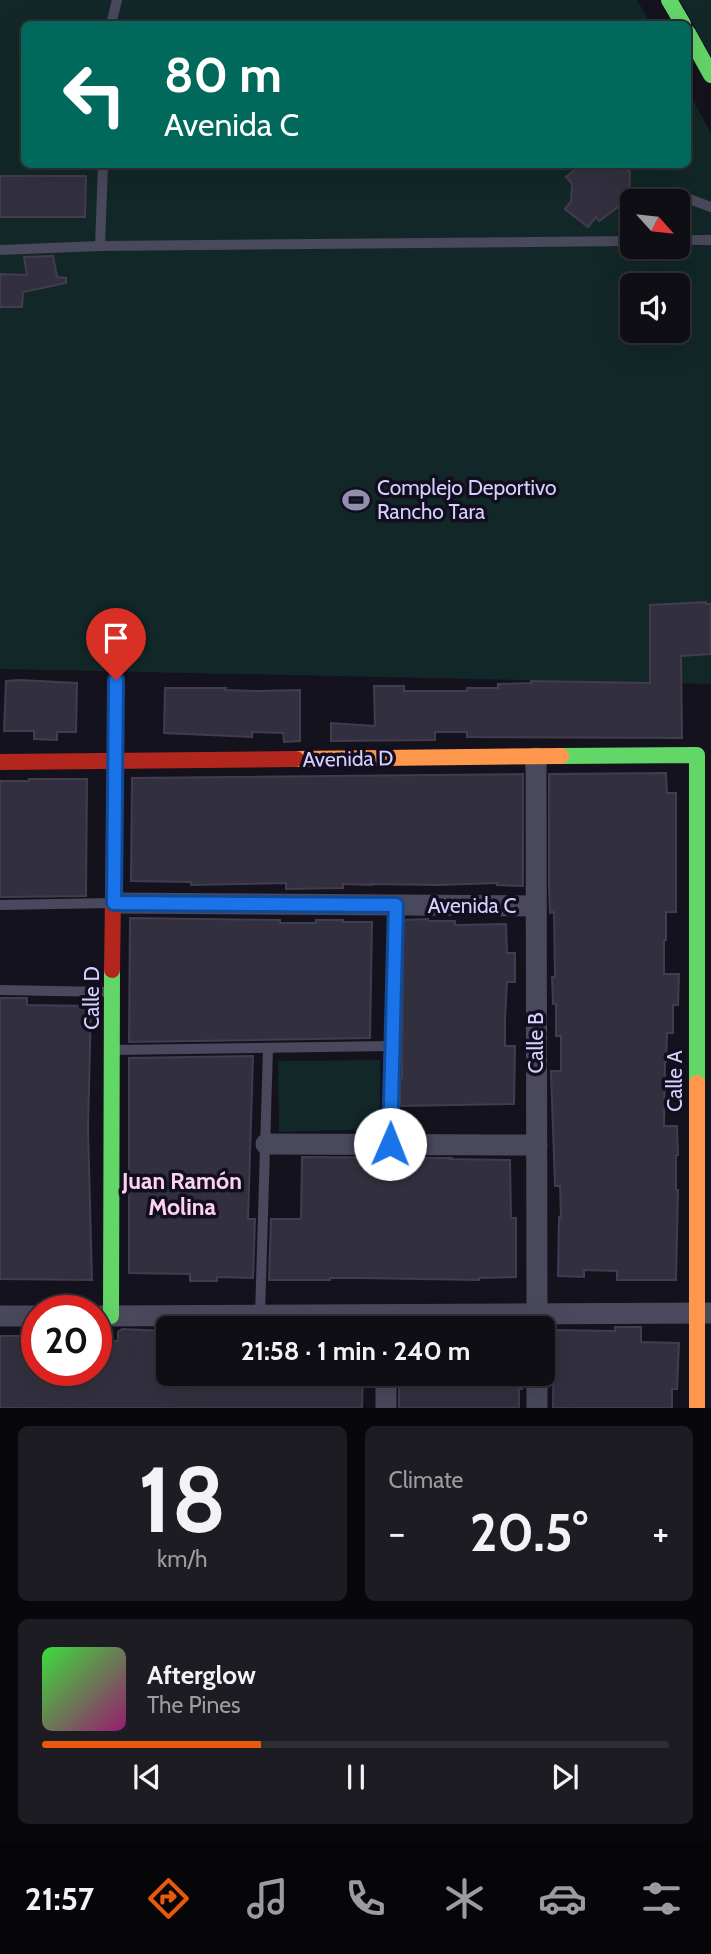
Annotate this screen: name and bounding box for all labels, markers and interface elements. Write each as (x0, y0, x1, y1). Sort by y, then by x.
text: 80 m (164, 45, 282, 104)
icon: left (49, 49, 140, 140)
text: Avenida C (164, 105, 299, 144)
north arrow (620, 189, 690, 259)
map controls (620, 189, 690, 343)
button: sound (620, 273, 690, 343)
place label: Complejo Deportivo Rancho Tara (377, 475, 557, 524)
sports icon: Complejo Deportivo Rancho Tara (341, 485, 371, 515)
pin (86, 608, 146, 680)
icon: arrive (97, 619, 135, 657)
street label: Avenida D (302, 745, 394, 772)
street label: Avenida C (428, 893, 516, 918)
street label: Calle D (79, 966, 104, 1030)
street label: Calle B (523, 1013, 548, 1073)
street label: Calle A (662, 1050, 687, 1112)
position arrow (353, 1107, 427, 1181)
district label: Juan Ramón Molina (121, 1167, 242, 1221)
speed limit sign: 20 (21, 1295, 112, 1386)
text: 21:58 · 1 min · 240 m (241, 1335, 470, 1367)
text: 18 (138, 1444, 227, 1555)
text: Climate (389, 1466, 463, 1494)
text: 20.5° (470, 1501, 588, 1564)
text: − (389, 1509, 405, 1556)
text: + (652, 1509, 669, 1556)
text: km/h (157, 1545, 207, 1573)
text: Afterglow (147, 1659, 256, 1691)
text: The Pines (147, 1691, 241, 1719)
icon: previous (128, 1758, 166, 1796)
icon: pause (337, 1758, 375, 1796)
icon: next (546, 1758, 584, 1796)
icon: directions (144, 1874, 193, 1923)
icon: music (243, 1874, 292, 1923)
icon: phone (341, 1874, 390, 1923)
icon: climate (440, 1874, 489, 1923)
icon: car (538, 1874, 587, 1923)
icon: filters (637, 1874, 686, 1923)
text: 21:57 (25, 1879, 94, 1918)

